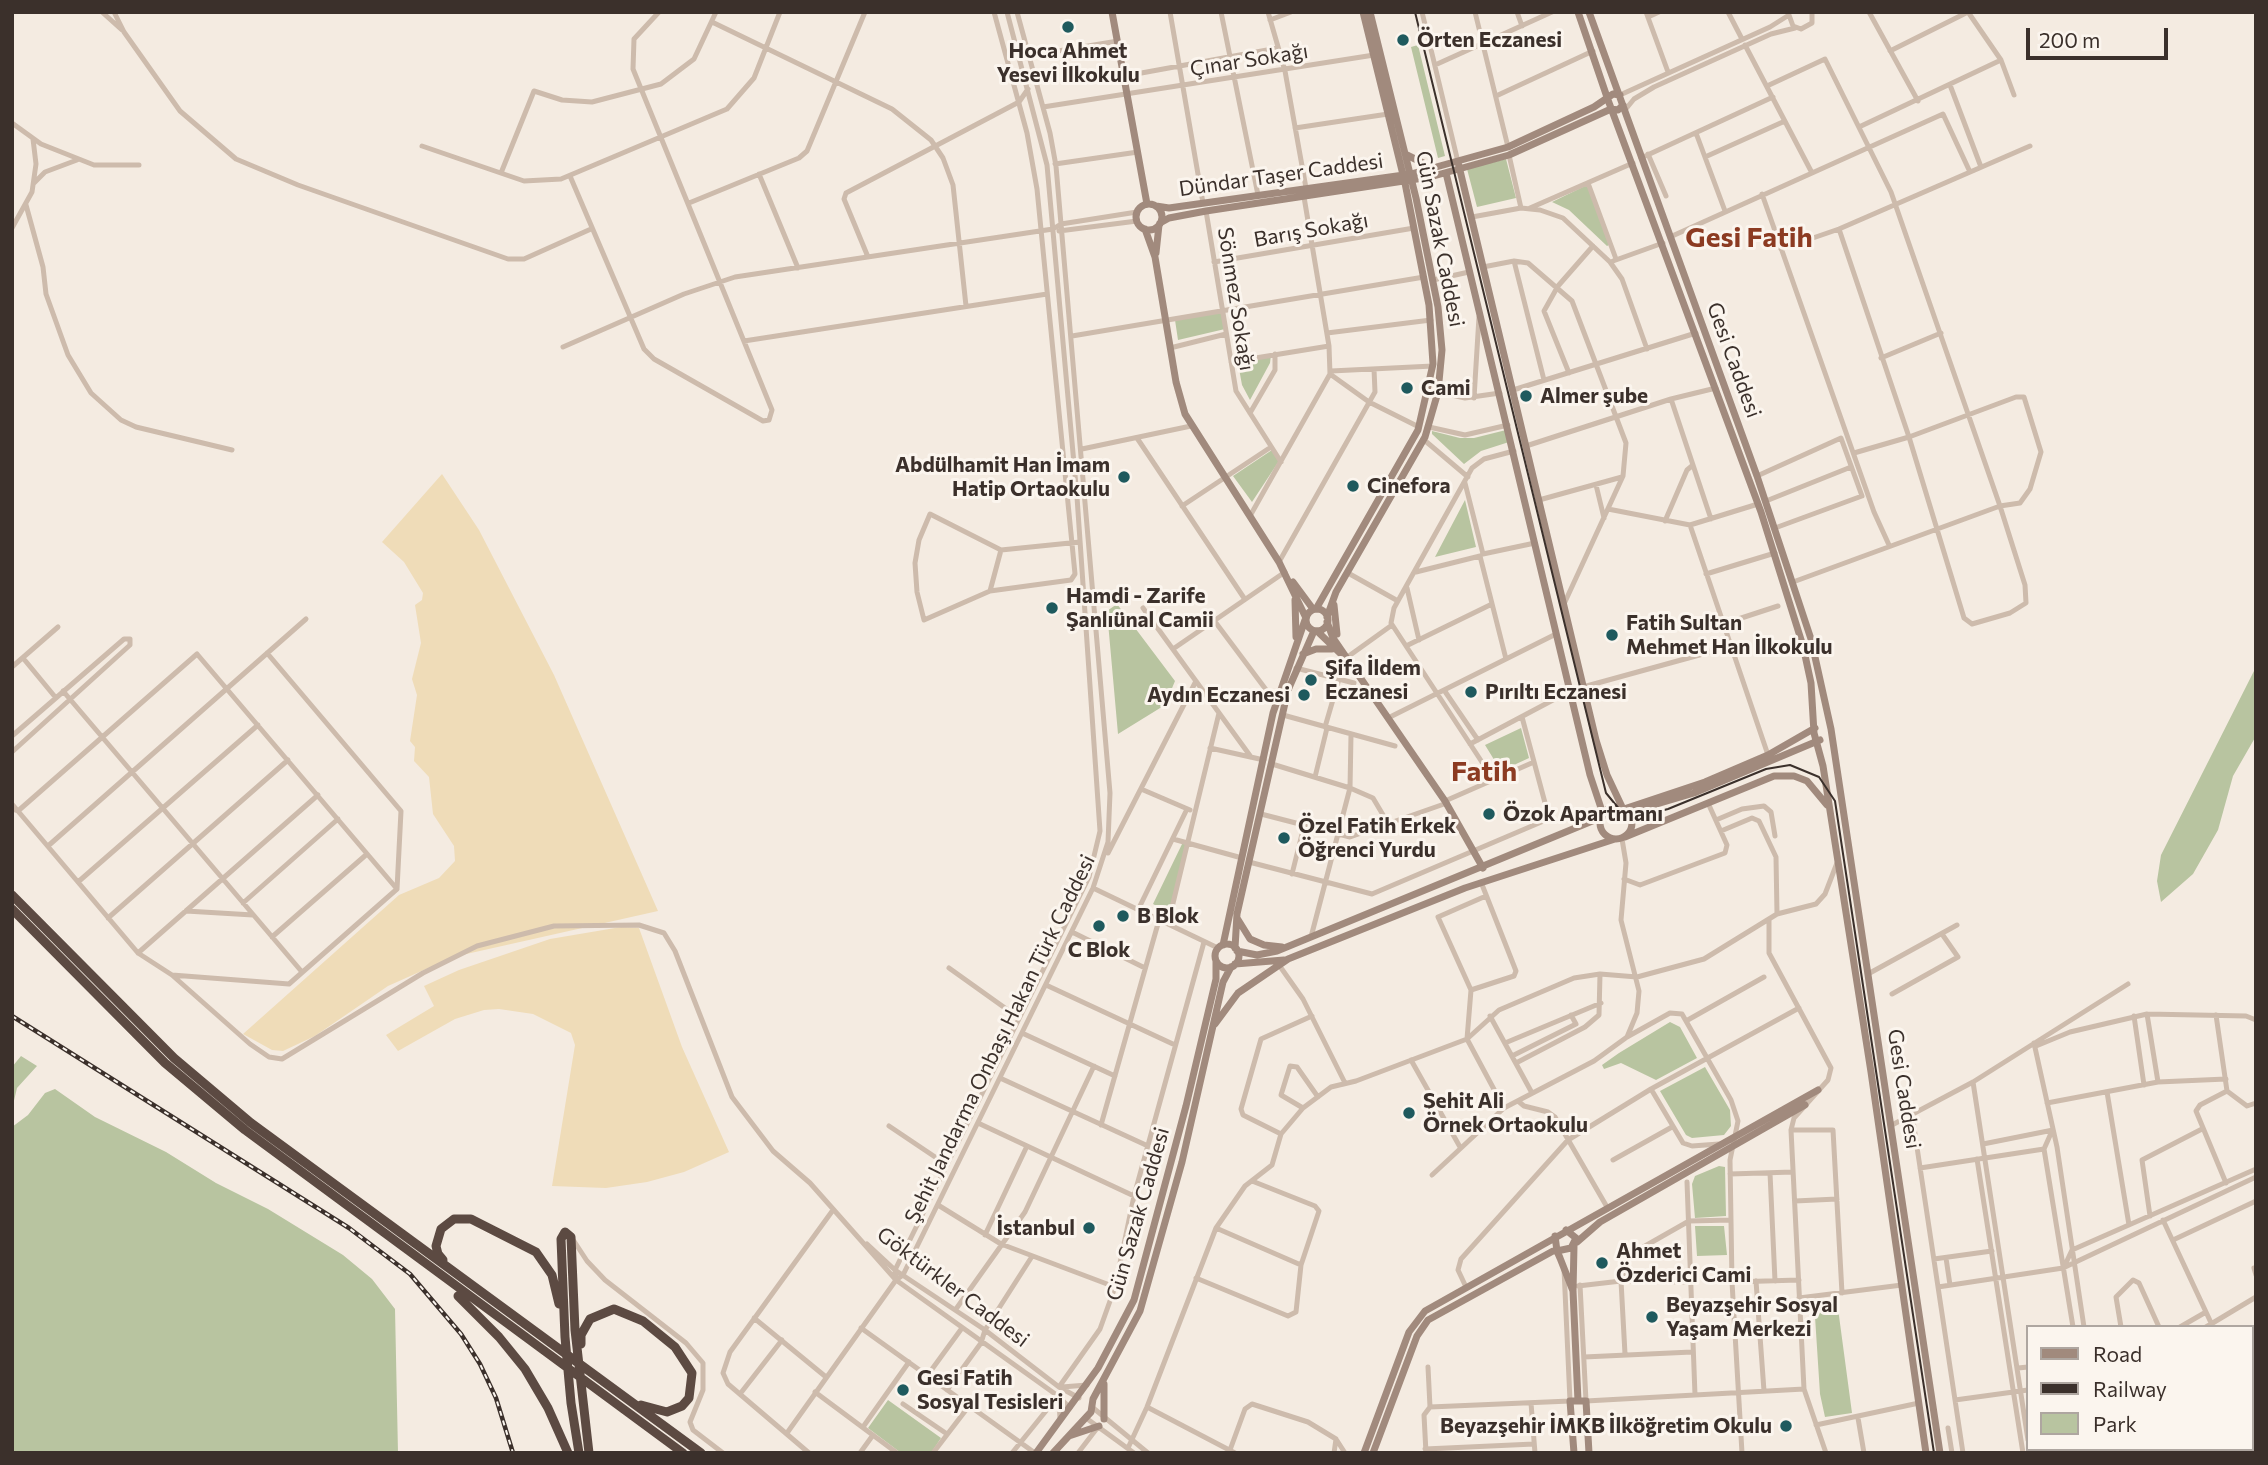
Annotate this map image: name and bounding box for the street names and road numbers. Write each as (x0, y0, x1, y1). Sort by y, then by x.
street label: Çınar Sokağı (1188, 38, 1310, 82)
street label: Dündar Taşer Caddesi (1177, 148, 1385, 202)
street label: Gün Sazak Caddesi (1411, 149, 1469, 329)
street label: Barış Sokağı (1252, 208, 1370, 252)
street label: Sönmez Sokağı (1212, 226, 1260, 372)
street label: Gesi Caddesi (1701, 299, 1767, 421)
street label: Şehit Jandarma Onbaşı Hakan Türk Caddesi (899, 851, 1101, 1227)
street label: Gesi Caddesi (1882, 1027, 1926, 1151)
street label: Gün Sazak Caddesi (1101, 1125, 1175, 1303)
street label: Göktürkler Caddesi (872, 1222, 1034, 1352)

